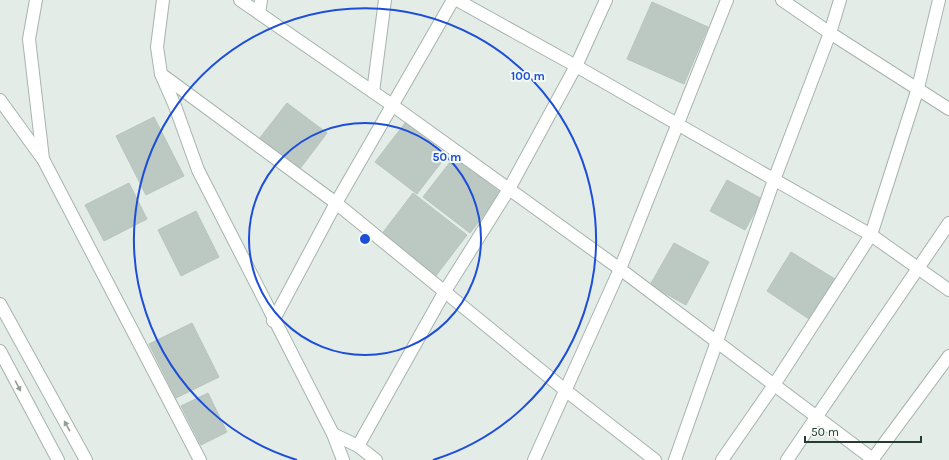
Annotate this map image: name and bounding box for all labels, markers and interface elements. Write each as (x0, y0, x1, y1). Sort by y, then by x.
text: 100 m (511, 69, 545, 83)
text: 50 m (433, 150, 462, 164)
centre of rings (358, 232, 372, 246)
one-way arrow (15, 380, 22, 392)
scale bar (805, 418, 921, 444)
one-way arrow (63, 420, 70, 432)
text: 50 m (811, 425, 839, 439)

